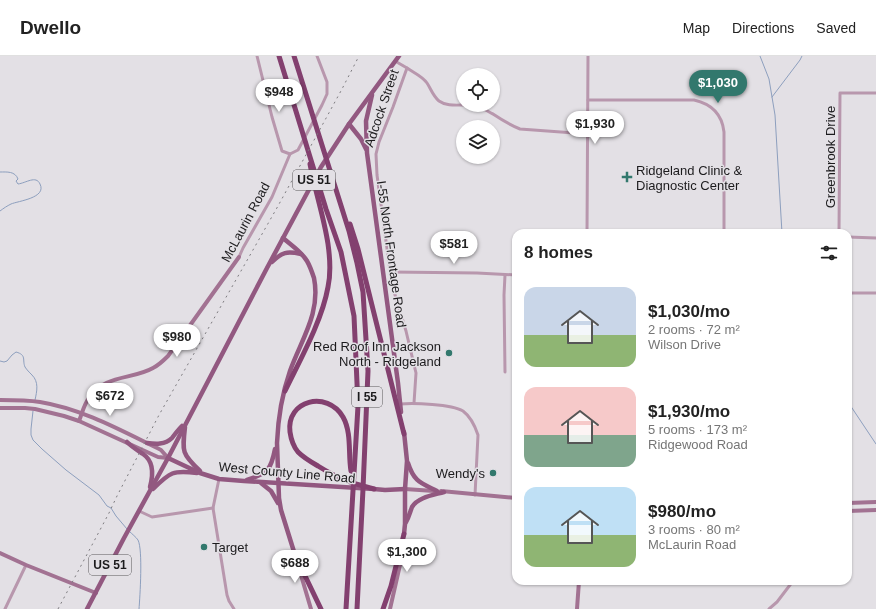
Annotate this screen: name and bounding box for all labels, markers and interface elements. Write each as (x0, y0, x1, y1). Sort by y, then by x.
text: Dwello (20, 17, 81, 38)
text: Map (683, 20, 710, 36)
text: Directions (732, 20, 794, 36)
text: Saved (816, 20, 856, 36)
street label: Adcock Street (361, 67, 402, 149)
map controls (456, 68, 500, 164)
button: locate (456, 68, 500, 112)
pin: $1,030 (685, 70, 751, 104)
text: $1,030 (698, 75, 738, 90)
pin: $948 (255, 79, 303, 113)
text: $948 (265, 84, 293, 99)
street label: Greenbrook Drive (823, 106, 838, 208)
pin: $1,930 (562, 111, 628, 145)
text: $1,930 (575, 116, 615, 131)
button: layers (456, 120, 500, 164)
place label: Ridgeland Clinic & Diagnostic Center (636, 163, 743, 193)
road number: US 51 (293, 170, 335, 190)
marker: Ridgeland Clinic & Diagnostic Center (621, 171, 633, 183)
street label: McLaurin Road (218, 180, 273, 265)
street label: I-55 North Frontage Road (374, 180, 409, 328)
pin: $581 (430, 231, 478, 265)
text: $581 (440, 236, 468, 251)
icon: filters (818, 242, 840, 264)
text: 8 homes (524, 243, 593, 262)
text: $1,030/mo (648, 302, 730, 321)
icon: home (556, 303, 604, 351)
text: 2 rooms · 72 m² (648, 322, 740, 337)
pin: $980 (153, 324, 201, 358)
text: $980 (163, 329, 191, 344)
text: Wilson Drive (648, 337, 721, 352)
place label: Red Roof Inn Jackson North - Ridgeland (313, 339, 441, 369)
marker: Red Roof Inn Jackson North - Ridgeland (444, 348, 454, 358)
pin: $672 (86, 383, 134, 417)
road number: I 55 (352, 387, 382, 407)
text: $672 (96, 388, 124, 403)
text: $1,930/mo (648, 402, 730, 421)
icon: home (556, 403, 604, 451)
text: 5 rooms · 173 m² (648, 422, 747, 437)
text: Ridgewood Road (648, 437, 748, 452)
street label: West County Line Road (218, 459, 356, 486)
place label: Wendy's (436, 466, 485, 481)
marker: Wendy's (488, 468, 498, 478)
text: $980/mo (648, 502, 716, 521)
icon: home (556, 503, 604, 551)
text: 3 rooms · 80 m² (648, 522, 740, 537)
text: McLaurin Road (648, 537, 736, 552)
pin: $1,300 (374, 539, 440, 573)
place label: Target (212, 540, 249, 555)
marker: Target (199, 542, 209, 552)
text: $1,300 (387, 544, 427, 559)
pin: $688 (271, 550, 319, 584)
road number: US 51 (89, 555, 131, 575)
text: $688 (281, 555, 309, 570)

